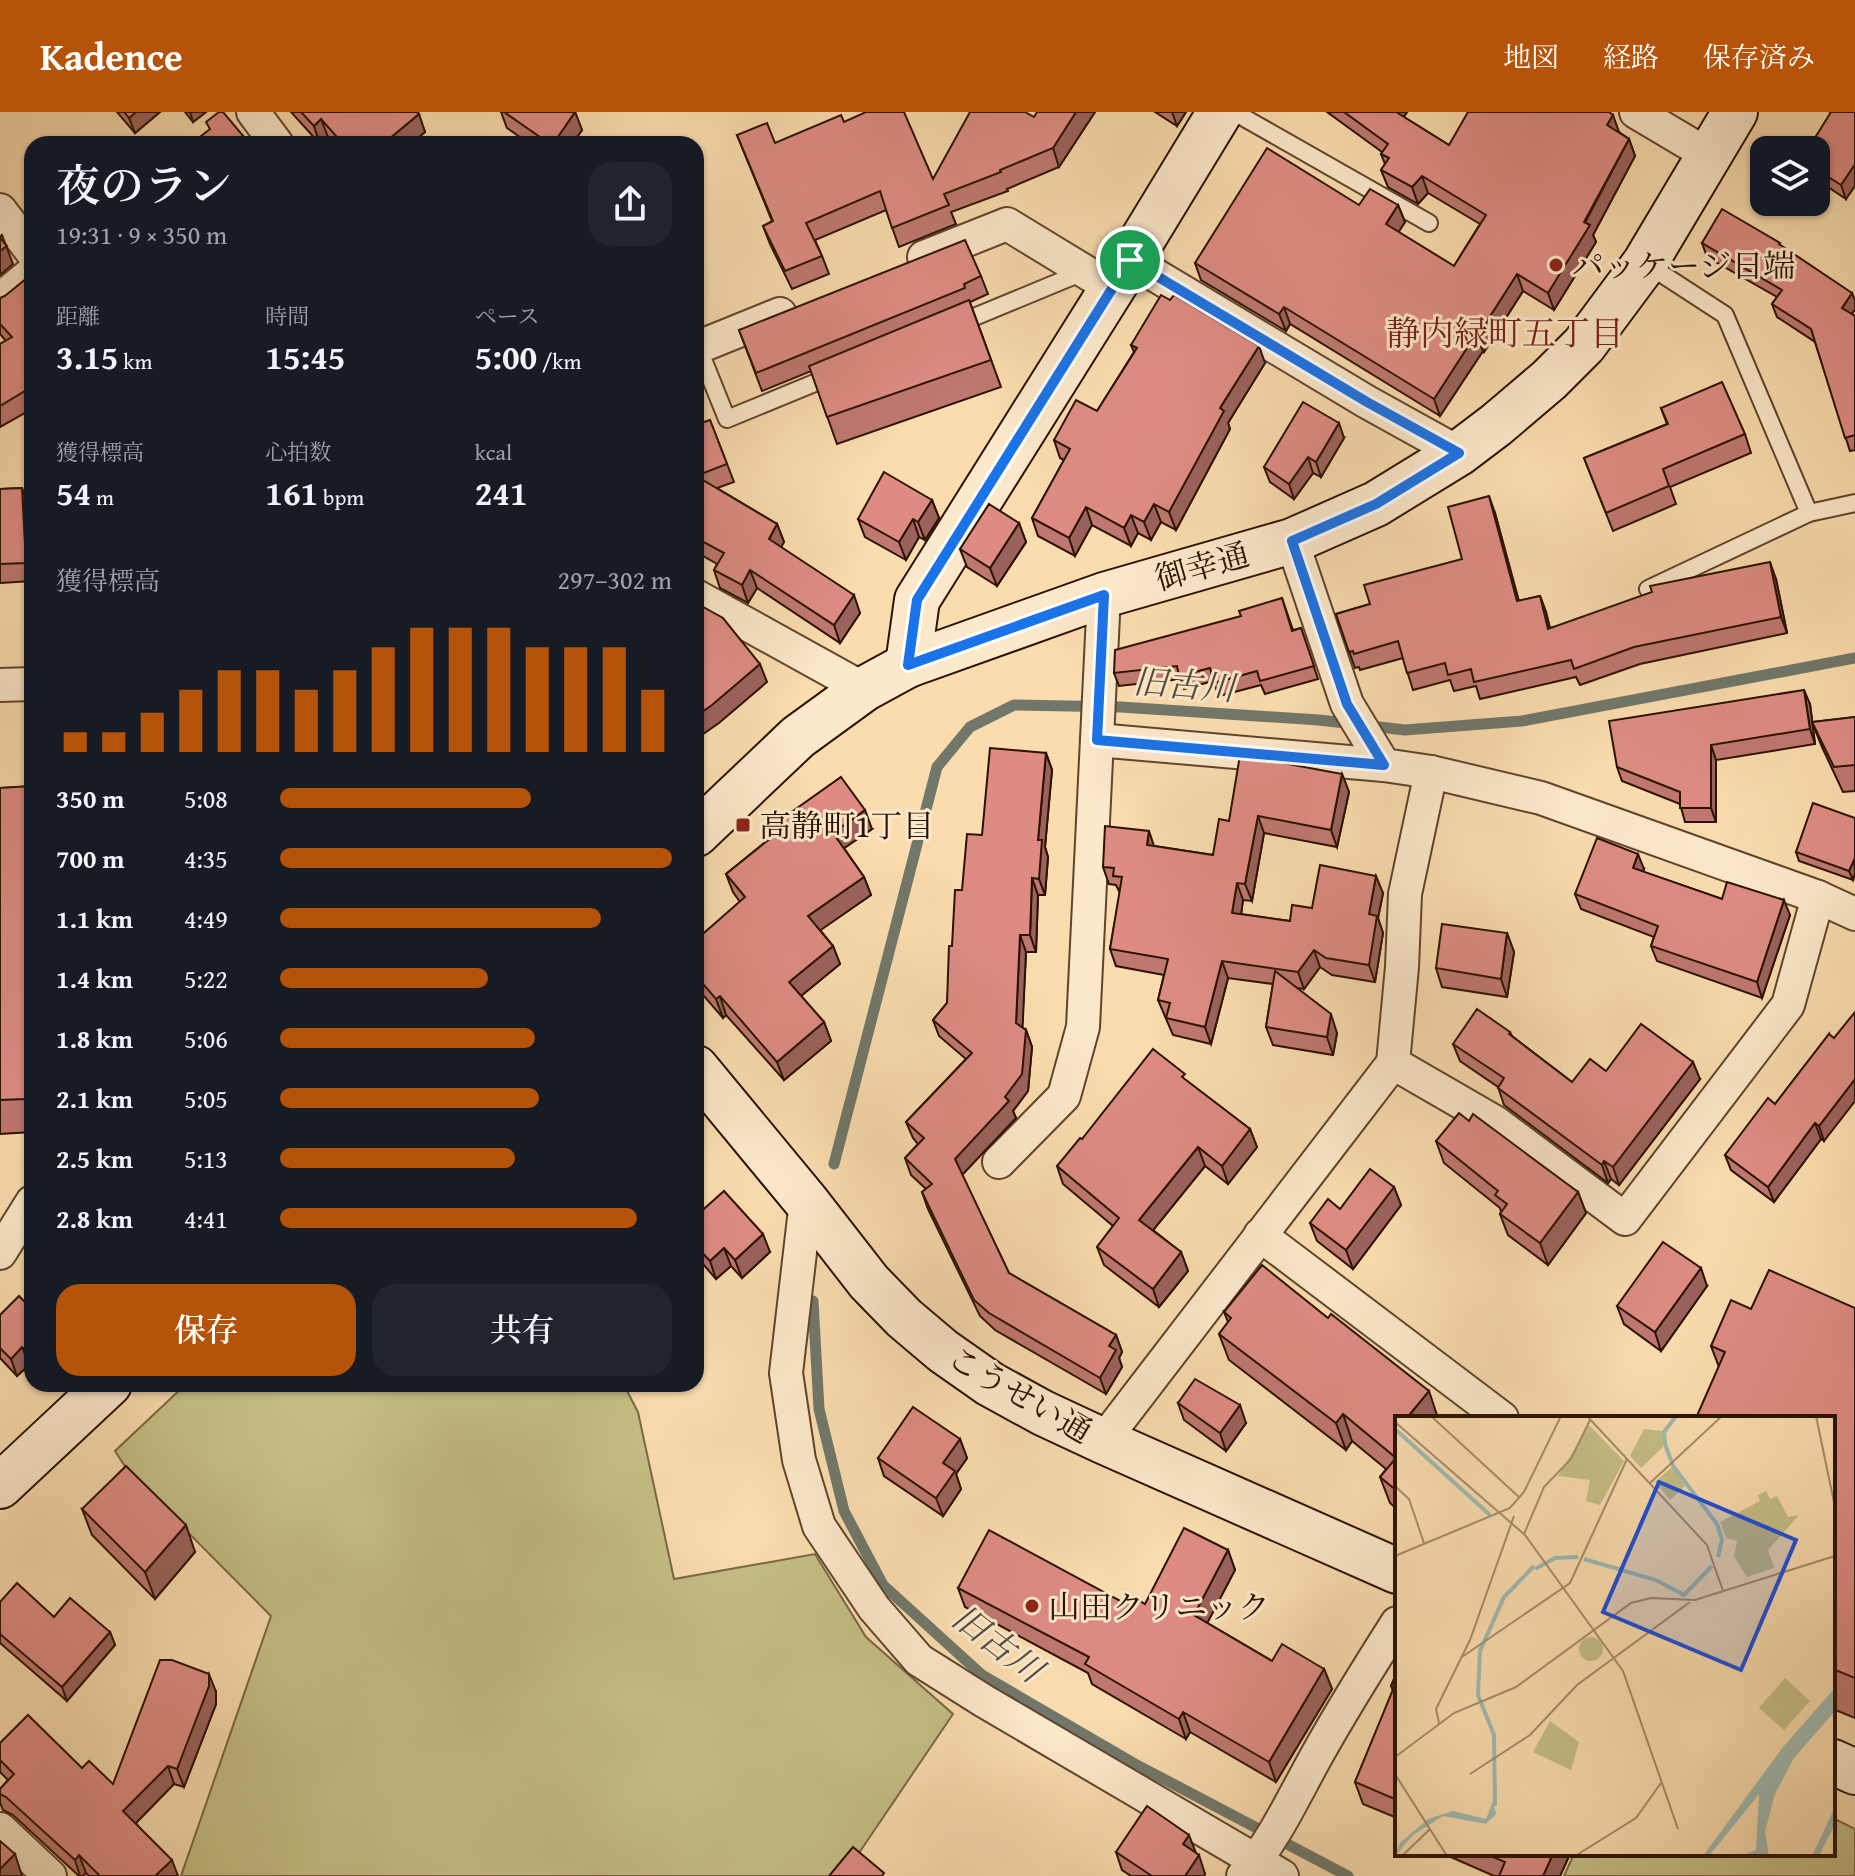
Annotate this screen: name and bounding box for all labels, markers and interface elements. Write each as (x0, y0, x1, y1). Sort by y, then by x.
text: Kadence (40, 28, 183, 84)
text: 地図 (1503, 36, 1559, 77)
text: 経路 (1603, 36, 1659, 77)
text: 保存済み (1703, 36, 1815, 77)
map controls (1750, 136, 1830, 216)
button: layers (1750, 136, 1830, 216)
text: 夜のラン (56, 153, 232, 217)
button: share (588, 162, 672, 246)
text: 19:31 · 9 × 350 m (56, 215, 227, 254)
pin (1096, 226, 1164, 294)
icon: arrive (1108, 238, 1152, 282)
place label: パッケージ日端 (1572, 242, 1795, 289)
marker: パッケージ日端 (1547, 256, 1565, 274)
text: 距離 (56, 300, 100, 332)
text: 時間 (265, 300, 309, 332)
text: ペース (475, 300, 540, 332)
district label: 静内緑町五丁目 (1386, 308, 1624, 357)
text: 3.15 (56, 332, 118, 381)
text: 15:45 (265, 332, 345, 381)
text: 5:00 (475, 332, 537, 381)
text: km (118, 345, 152, 377)
text: /km (537, 345, 582, 377)
text: 獲得標高 (56, 436, 144, 468)
text: 心拍数 (265, 436, 331, 468)
text: kcal (475, 436, 512, 468)
text: 54 (56, 468, 91, 517)
text: 161 (265, 468, 318, 517)
text: 241 (475, 468, 528, 517)
text: m (91, 481, 114, 513)
text: bpm (318, 481, 364, 513)
street label: 御幸通 (1149, 530, 1255, 602)
text: 297–302 m (558, 560, 672, 599)
text: 獲得標高 (56, 561, 160, 600)
water label: 旧古川 (1131, 656, 1241, 712)
text: 350 m (56, 779, 124, 818)
text: 5:08 (184, 779, 228, 818)
place label: 高静町1丁目 (759, 802, 934, 849)
marker: 高静町1丁目 (734, 816, 752, 834)
text: 700 m (56, 839, 124, 878)
text: 4:35 (184, 839, 228, 878)
text: 1.1 km (56, 899, 133, 938)
text: 4:49 (184, 899, 228, 938)
text: 1.4 km (56, 959, 133, 998)
text: 5:22 (184, 959, 228, 998)
text: 1.8 km (56, 1019, 133, 1058)
text: 5:06 (184, 1019, 228, 1058)
text: 2.1 km (56, 1079, 133, 1118)
text: 5:05 (184, 1079, 228, 1118)
text: 2.5 km (56, 1139, 133, 1178)
text: 5:13 (184, 1139, 228, 1178)
text: 2.8 km (56, 1199, 133, 1238)
text: 4:41 (184, 1199, 228, 1238)
button: 保存 (56, 1284, 356, 1376)
button: 共有 (372, 1284, 672, 1376)
street label: こうせい通 (939, 1334, 1101, 1454)
inset map (1395, 1416, 1835, 1856)
place label: 山田クリニック (1048, 1583, 1270, 1630)
water label: 旧古川 (943, 1593, 1057, 1696)
marker: 山田クリニック (1023, 1597, 1041, 1615)

